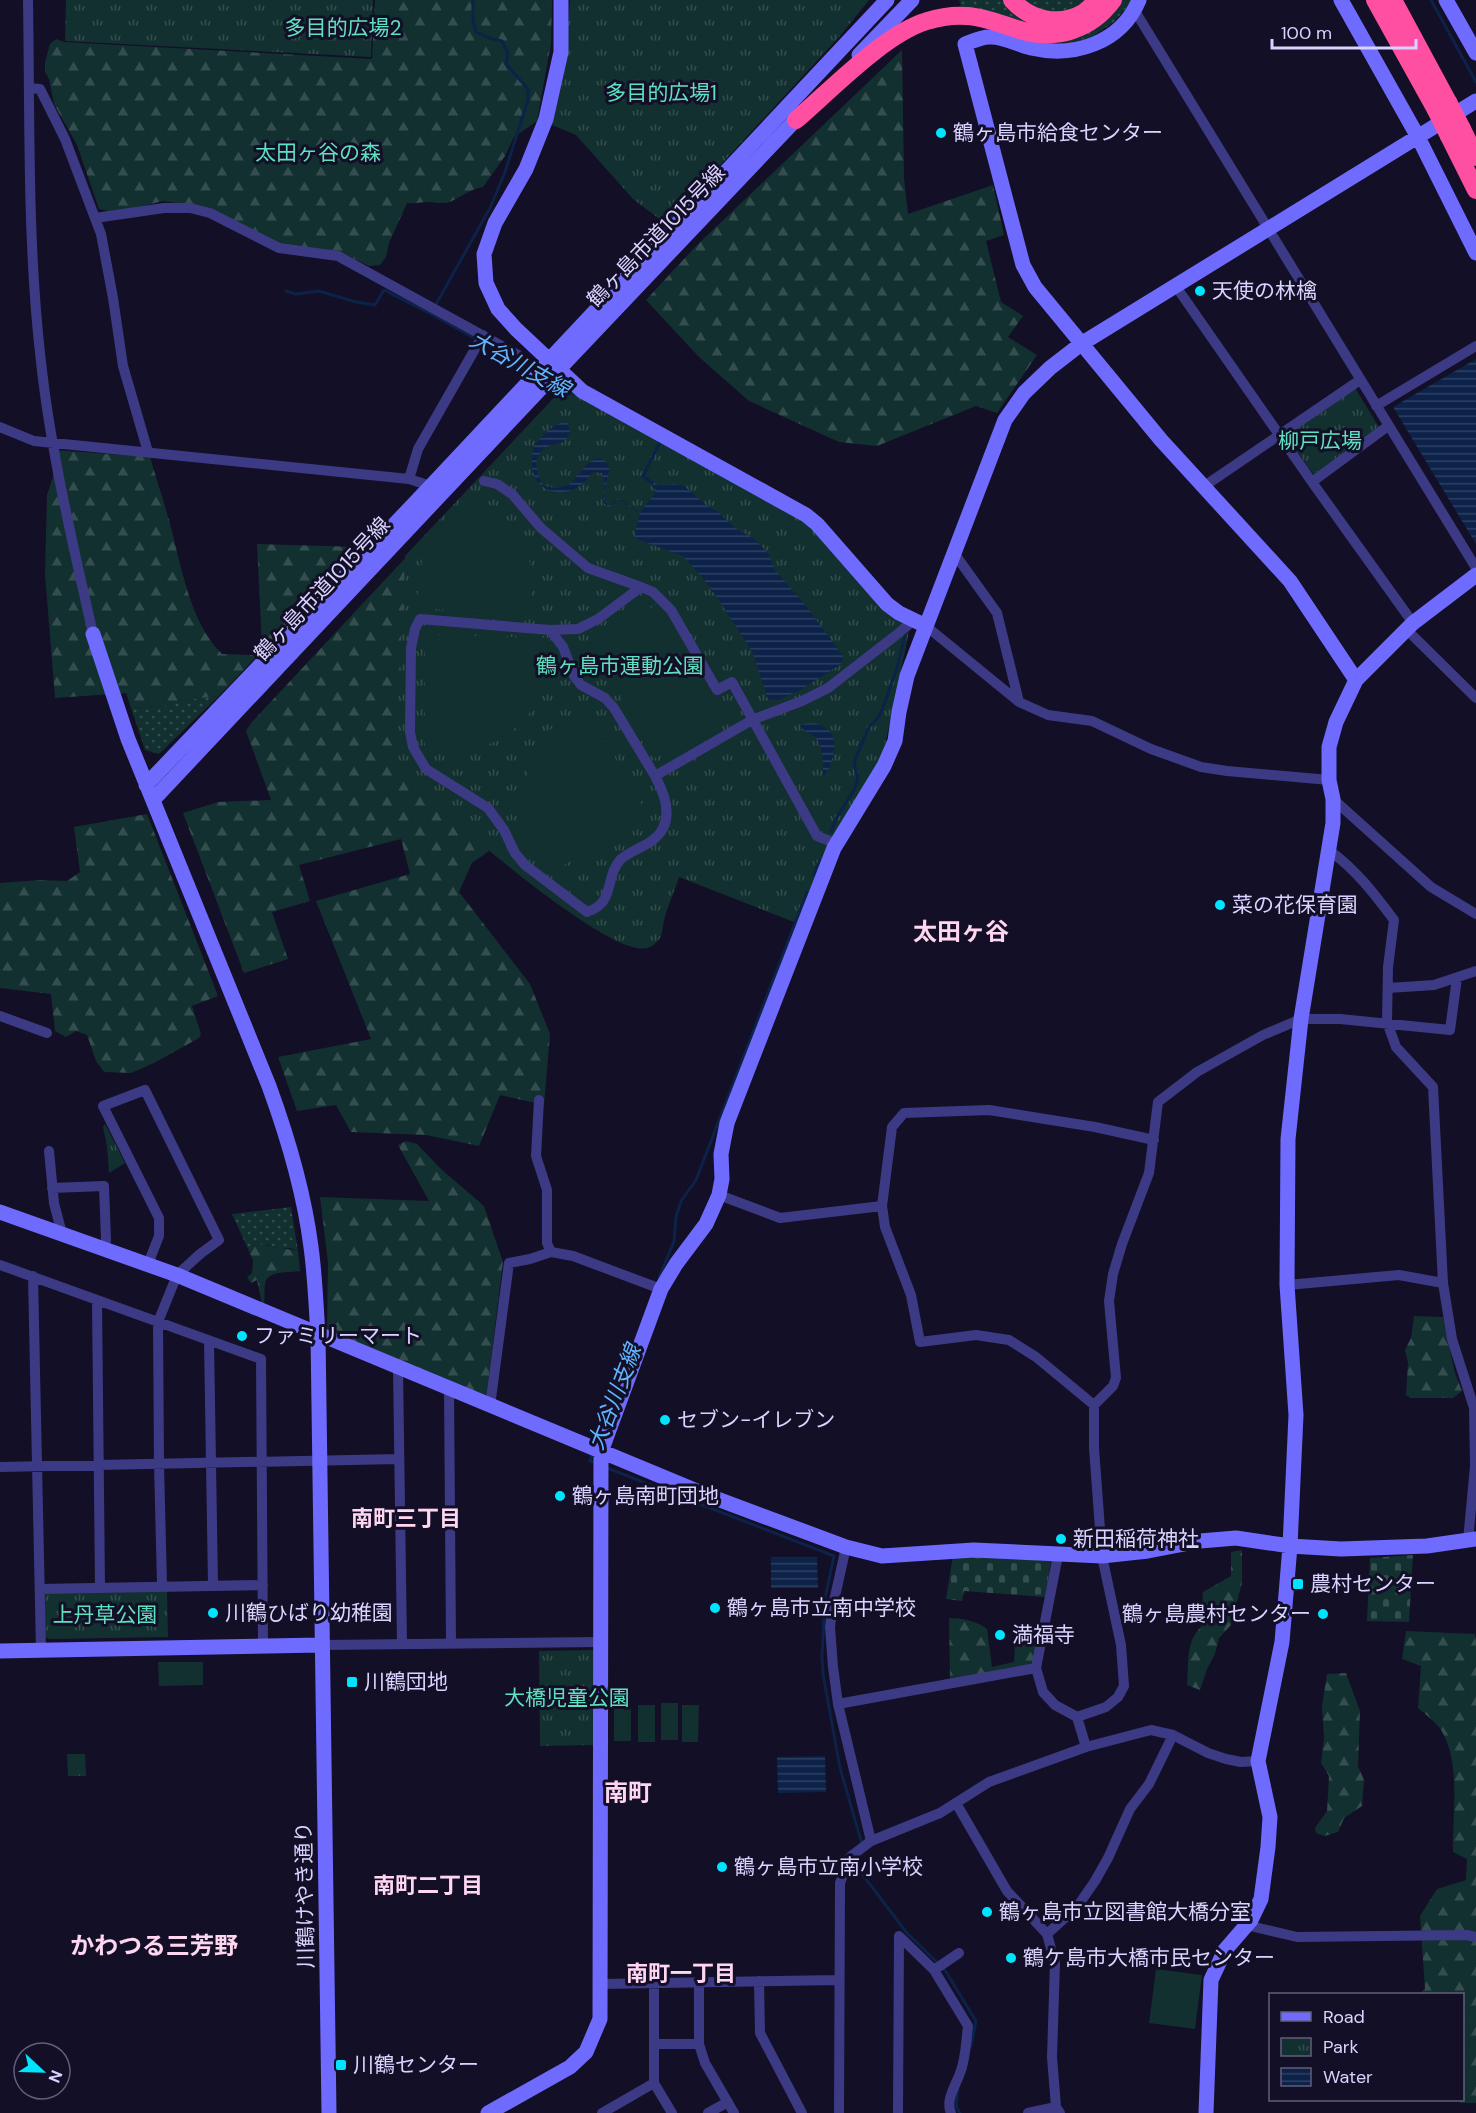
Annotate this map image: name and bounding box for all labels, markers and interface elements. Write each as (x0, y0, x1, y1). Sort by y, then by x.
scale bar (1272, 12, 1416, 50)
park label: 多目的広場2 (284, 14, 402, 42)
text: 100 m (1281, 21, 1332, 45)
park label: 多目的広場1 (605, 79, 717, 107)
place label: 鶴ヶ島市給食センター (953, 119, 1163, 147)
marker: 鶴ヶ島市給食センター (934, 126, 948, 140)
park label: 太田ヶ谷の森 (255, 139, 381, 167)
street label: 鶴ヶ島市道1015号線 (581, 159, 731, 313)
place label: 天使の林檎 (1212, 277, 1317, 305)
marker: 天使の林檎 (1193, 284, 1207, 298)
water label: 大谷川支線 (465, 325, 578, 405)
park label: 柳戸広場 (1278, 427, 1362, 455)
street label: 鶴ヶ島市道1015号線 (248, 511, 396, 667)
park label: 鶴ヶ島市運動公園 (536, 652, 704, 680)
place label: 菜の花保育園 (1232, 891, 1358, 919)
marker: 菜の花保育園 (1213, 898, 1227, 912)
district label: 太田ヶ谷 (913, 916, 1009, 947)
place label: ファミリーマート (254, 1322, 422, 1350)
marker: ファミリーマート (235, 1329, 249, 1343)
water label: 大谷川支線 (581, 1338, 649, 1454)
place label: セブン-イレブン (677, 1406, 835, 1434)
marker: セブン-イレブン (658, 1413, 672, 1427)
place label: 鶴ヶ島南町団地 (572, 1482, 719, 1510)
marker: 鶴ヶ島南町団地 (553, 1489, 567, 1503)
district label: 南町三丁目 (351, 1504, 461, 1533)
place label: 新田稲荷神社 (1073, 1525, 1199, 1553)
marker: 新田稲荷神社 (1054, 1532, 1068, 1546)
place label: 農村センター (1310, 1570, 1436, 1598)
marker: 農村センター (1291, 1577, 1305, 1591)
place label: 鶴ヶ島市立南中学校 (727, 1594, 916, 1622)
place label: 川鶴ひばり幼稚園 (225, 1599, 393, 1627)
place label: 鶴ヶ島農村センター (1122, 1600, 1311, 1628)
park label: 上丹草公園 (53, 1601, 158, 1629)
marker: 鶴ヶ島市立南中学校 (708, 1601, 722, 1615)
marker: 川鶴ひばり幼稚園 (206, 1606, 220, 1620)
marker: 鶴ヶ島農村センター (1316, 1607, 1330, 1621)
place label: 満福寺 (1012, 1621, 1075, 1649)
marker: 満福寺 (993, 1628, 1007, 1642)
place label: 川鶴団地 (364, 1668, 448, 1696)
marker: 川鶴団地 (345, 1675, 359, 1689)
park label: 大橋児童公園 (504, 1684, 630, 1712)
district label: 南町 (604, 1777, 652, 1808)
street label: 川鶴けやき通り (290, 1821, 320, 1969)
place label: 鶴ヶ島市立南小学校 (734, 1853, 923, 1881)
marker: 鶴ヶ島市立南小学校 (715, 1860, 729, 1874)
district label: 南町二丁目 (373, 1871, 483, 1900)
place label: 鶴ヶ島市立図書館大橋分室 (999, 1898, 1251, 1926)
marker: 鶴ヶ島市立図書館大橋分室 (980, 1905, 994, 1919)
district label: かわつる三芳野 (70, 1930, 238, 1961)
place label: 鶴ケ島市大橋市民センター (1023, 1944, 1275, 1972)
marker: 鶴ケ島市大橋市民センター (1004, 1951, 1018, 1965)
district label: 南町一丁目 (626, 1959, 736, 1988)
legend (1269, 1993, 1464, 2101)
text: Road (1323, 2005, 1365, 2029)
text: Park (1323, 2035, 1359, 2059)
north arrow (12, 2041, 72, 2101)
place label: 川鶴センター (353, 2051, 479, 2079)
marker: 川鶴センター (334, 2058, 348, 2072)
text: Water (1323, 2065, 1373, 2089)
text: N (44, 2067, 67, 2086)

